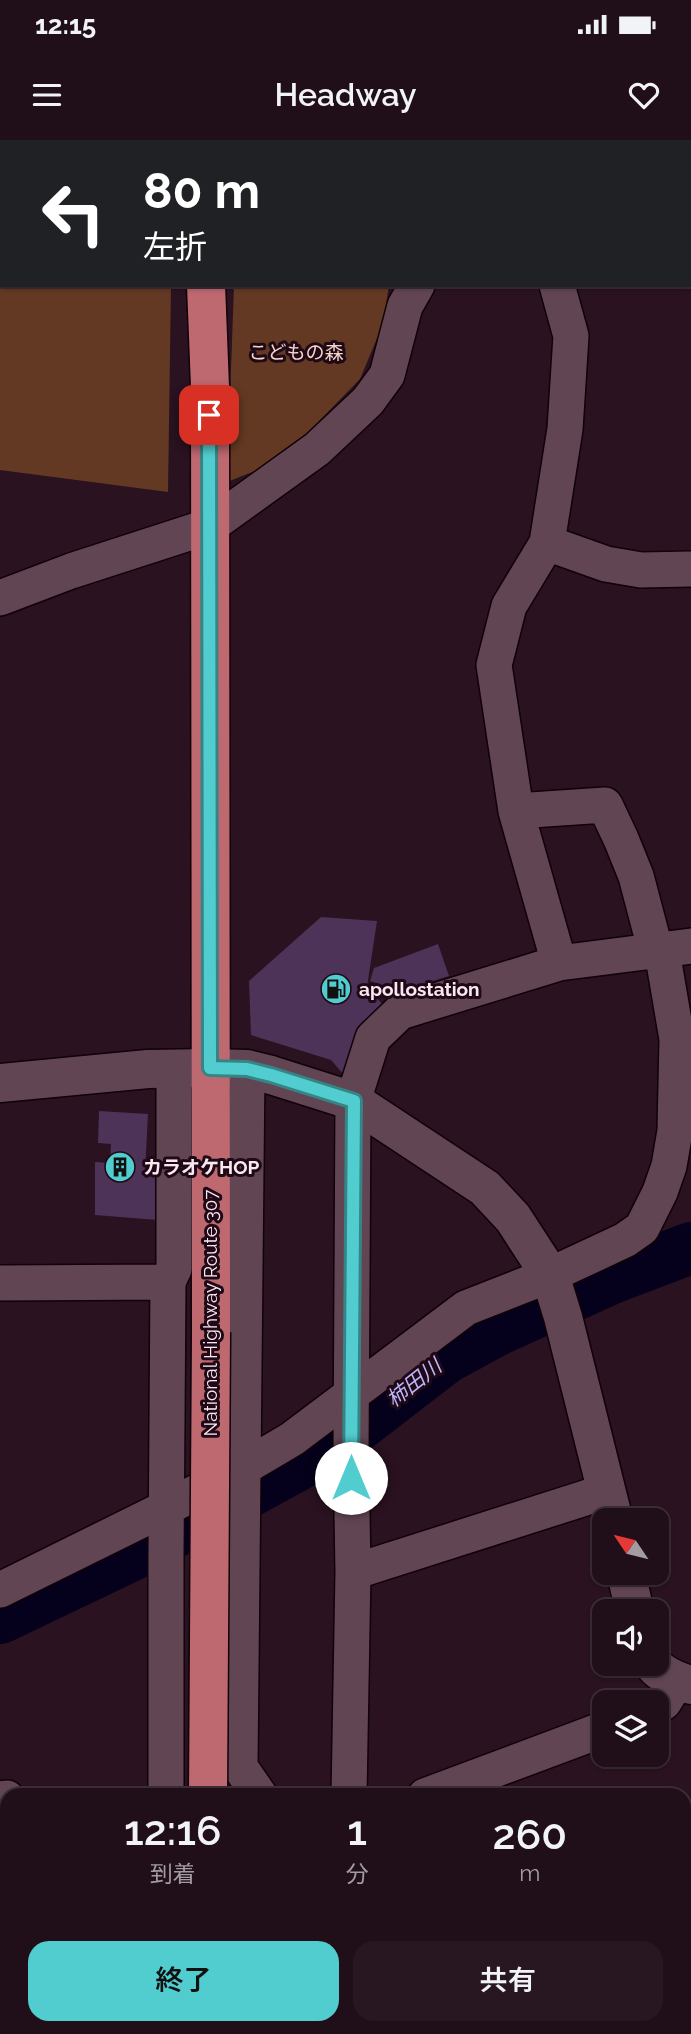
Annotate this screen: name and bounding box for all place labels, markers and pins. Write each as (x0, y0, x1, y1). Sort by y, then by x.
pin (179, 385, 239, 445)
fuel station icon: apollostation (319, 972, 353, 1006)
place label: apollostation (359, 978, 480, 1000)
building icon: カラオケHOP (103, 1150, 137, 1184)
place label: カラオケHOP (143, 1156, 260, 1178)

